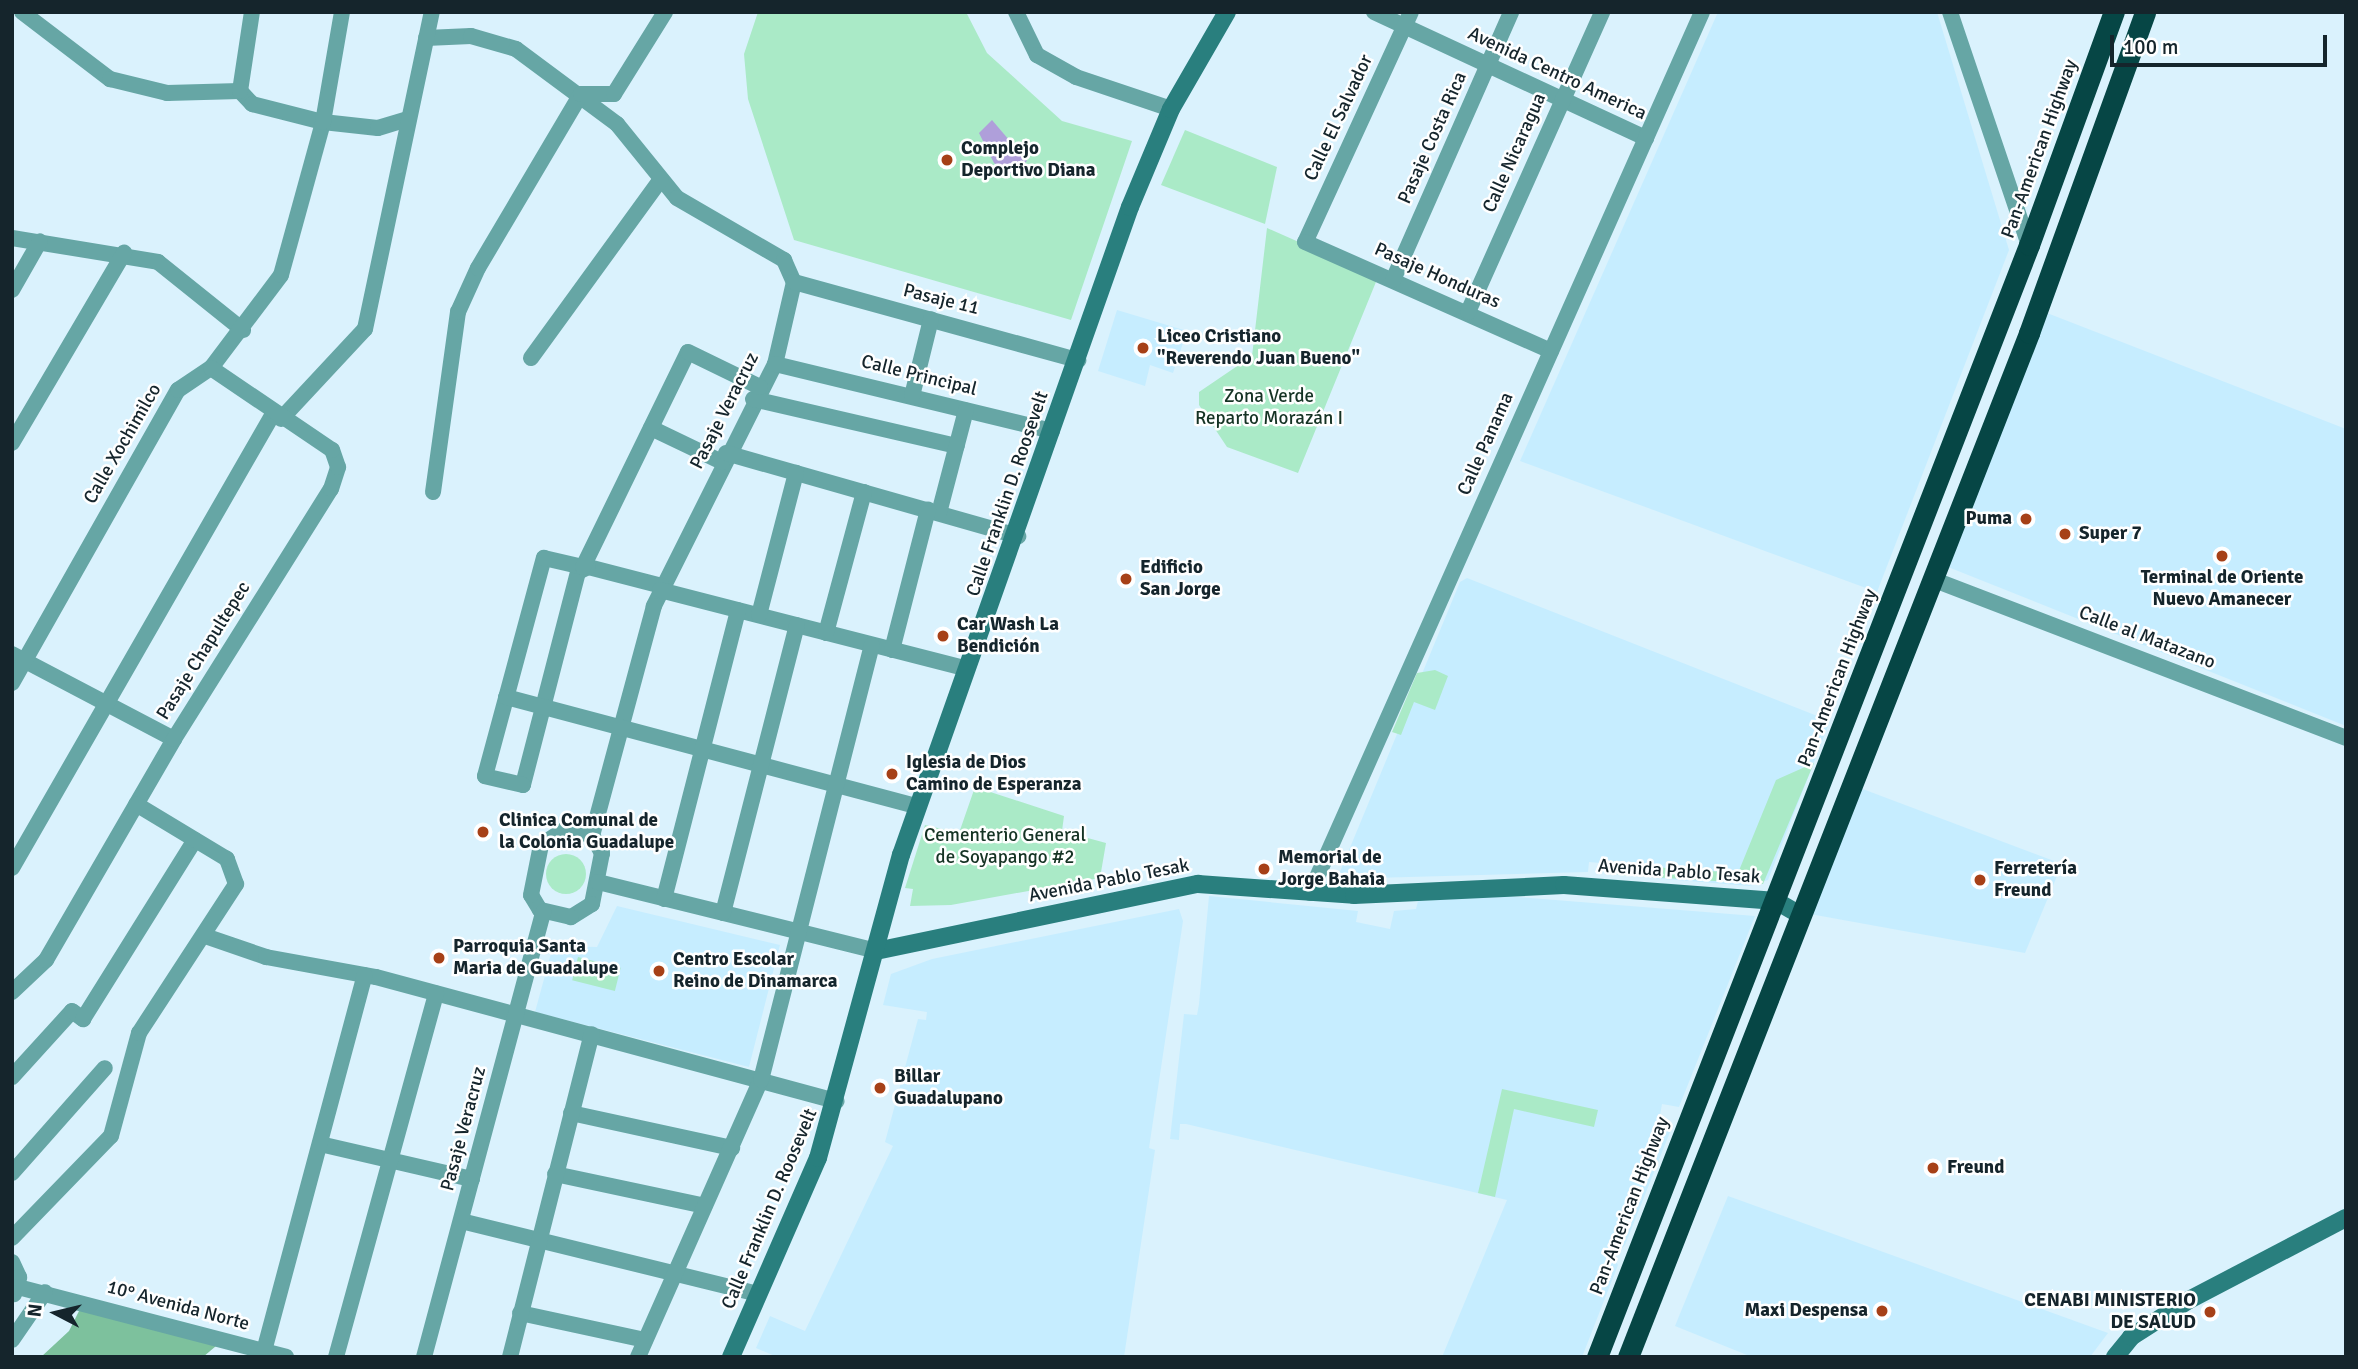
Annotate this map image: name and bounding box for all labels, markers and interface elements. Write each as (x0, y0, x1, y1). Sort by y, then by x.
scale bar (2113, 21, 2330, 65)
street label: Avenida Centro America (1464, 23, 1650, 125)
text: 100 m (2123, 34, 2178, 60)
street label: Calle El Salvador (1300, 51, 1378, 185)
street label: Pan-American Highway (1997, 56, 2083, 242)
street label: Pasaje Costa Rica (1394, 68, 1472, 208)
street label: Calle Nicaragua (1478, 90, 1552, 216)
place label: Complejo Deportivo Diana (961, 138, 1095, 182)
marker: Complejo Deportivo Diana (939, 152, 955, 168)
street label: Pasaje Honduras (1371, 238, 1503, 314)
street label: Pasaje 11 (901, 280, 981, 320)
place label: Liceo Cristiano "Reverendo Juan Bueno" (1157, 326, 1360, 370)
marker: Liceo Cristiano "Reverendo Juan Bueno" (1135, 340, 1151, 356)
street label: Pasaje Veracruz (686, 349, 764, 473)
street label: Calle Principal (859, 351, 979, 401)
street label: Calle Xochimilco (79, 380, 167, 508)
park label: Zona Verde Reparto Morazán I (1195, 386, 1343, 430)
street label: Calle Franklin D. Roosevelt (962, 388, 1054, 600)
street label: Calle Panama (1453, 389, 1519, 499)
place label: Puma (1965, 508, 2012, 530)
marker: Puma (2018, 511, 2034, 527)
place label: Super 7 (2079, 523, 2142, 545)
marker: Super 7 (2057, 526, 2073, 542)
marker: Terminal de Oriente Nuevo Amanecer (2214, 548, 2230, 564)
place label: Edificio San Jorge (1140, 557, 1221, 601)
place label: Terminal de Oriente Nuevo Amanecer (2141, 567, 2303, 611)
marker: Edificio San Jorge (1118, 571, 1134, 587)
street label: Pasaje Chapultepec (152, 578, 256, 724)
street label: Pan-American Highway (1794, 586, 1882, 770)
street label: Calle al Matazano (2076, 602, 2218, 674)
place label: Car Wash La Bendición (957, 614, 1059, 658)
marker: Car Wash La Bendición (935, 628, 951, 644)
place label: Iglesia de Dios Camino de Esperanza (906, 752, 1081, 796)
marker: Iglesia de Dios Camino de Esperanza (884, 766, 900, 782)
place label: Clinica Comunal de la Colonia Guadalupe (499, 810, 674, 854)
marker: Clinica Comunal de la Colonia Guadalupe (473, 822, 493, 842)
park label: Cementerio General de Soyapango #2 (924, 825, 1086, 869)
place label: Memorial de Jorge Bahaia (1278, 847, 1385, 891)
street label: Avenida Pablo Tesak (1027, 854, 1191, 908)
street label: Avenida Pablo Tesak (1597, 855, 1761, 889)
place label: Ferretería Freund (1994, 858, 2077, 902)
marker: Memorial de Jorge Bahaia (1256, 861, 1272, 877)
marker: Ferretería Freund (1972, 872, 1988, 888)
place label: Parroquia Santa Maria de Guadalupe (453, 936, 618, 980)
place label: Centro Escolar Reino de Dinamarca (673, 949, 837, 993)
marker: Parroquia Santa Maria de Guadalupe (431, 950, 447, 966)
marker: Centro Escolar Reino de Dinamarca (651, 963, 667, 979)
street label: Pasaje Veracruz (436, 1064, 492, 1194)
place label: Billar Guadalupano (894, 1066, 1003, 1110)
marker: Billar Guadalupano (872, 1080, 888, 1096)
street label: Calle Franklin D. Roosevelt (717, 1105, 823, 1313)
street label: Pan-American Highway (1586, 1114, 1674, 1298)
place label: Freund (1947, 1157, 2004, 1179)
marker: Freund (1925, 1160, 1941, 1176)
street label: 10° Avenida Norte (104, 1276, 252, 1336)
north arrow (21, 1278, 91, 1348)
place label: CENABI MINISTERIO DE SALUD (2024, 1290, 2196, 1334)
place label: Maxi Despensa (1745, 1300, 1868, 1322)
text: N (22, 1302, 48, 1318)
marker: Maxi Despensa (1874, 1303, 1890, 1319)
marker: CENABI MINISTERIO DE SALUD (2202, 1304, 2218, 1320)

